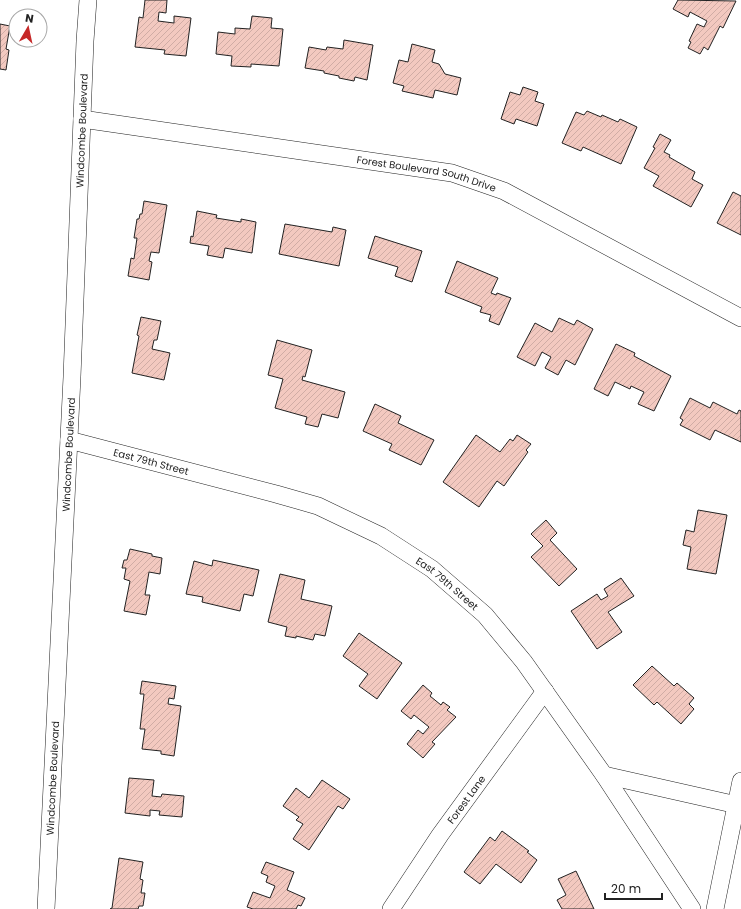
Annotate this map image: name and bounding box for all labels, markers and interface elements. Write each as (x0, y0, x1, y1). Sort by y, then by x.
north arrow (8, 8, 48, 48)
text: N (24, 10, 35, 27)
street label: Windcombe Boulevard (72, 73, 92, 188)
street label: Forest Boulevard South Drive (356, 152, 498, 196)
street label: Windcombe Boulevard (58, 397, 79, 512)
street label: East 79th Street (112, 445, 191, 479)
street label: East 79th Street (413, 553, 482, 614)
street label: Windcombe Boulevard (43, 721, 63, 836)
street label: Forest Lane (444, 772, 489, 827)
scale bar (605, 875, 662, 901)
text: 20 m (611, 880, 641, 897)

